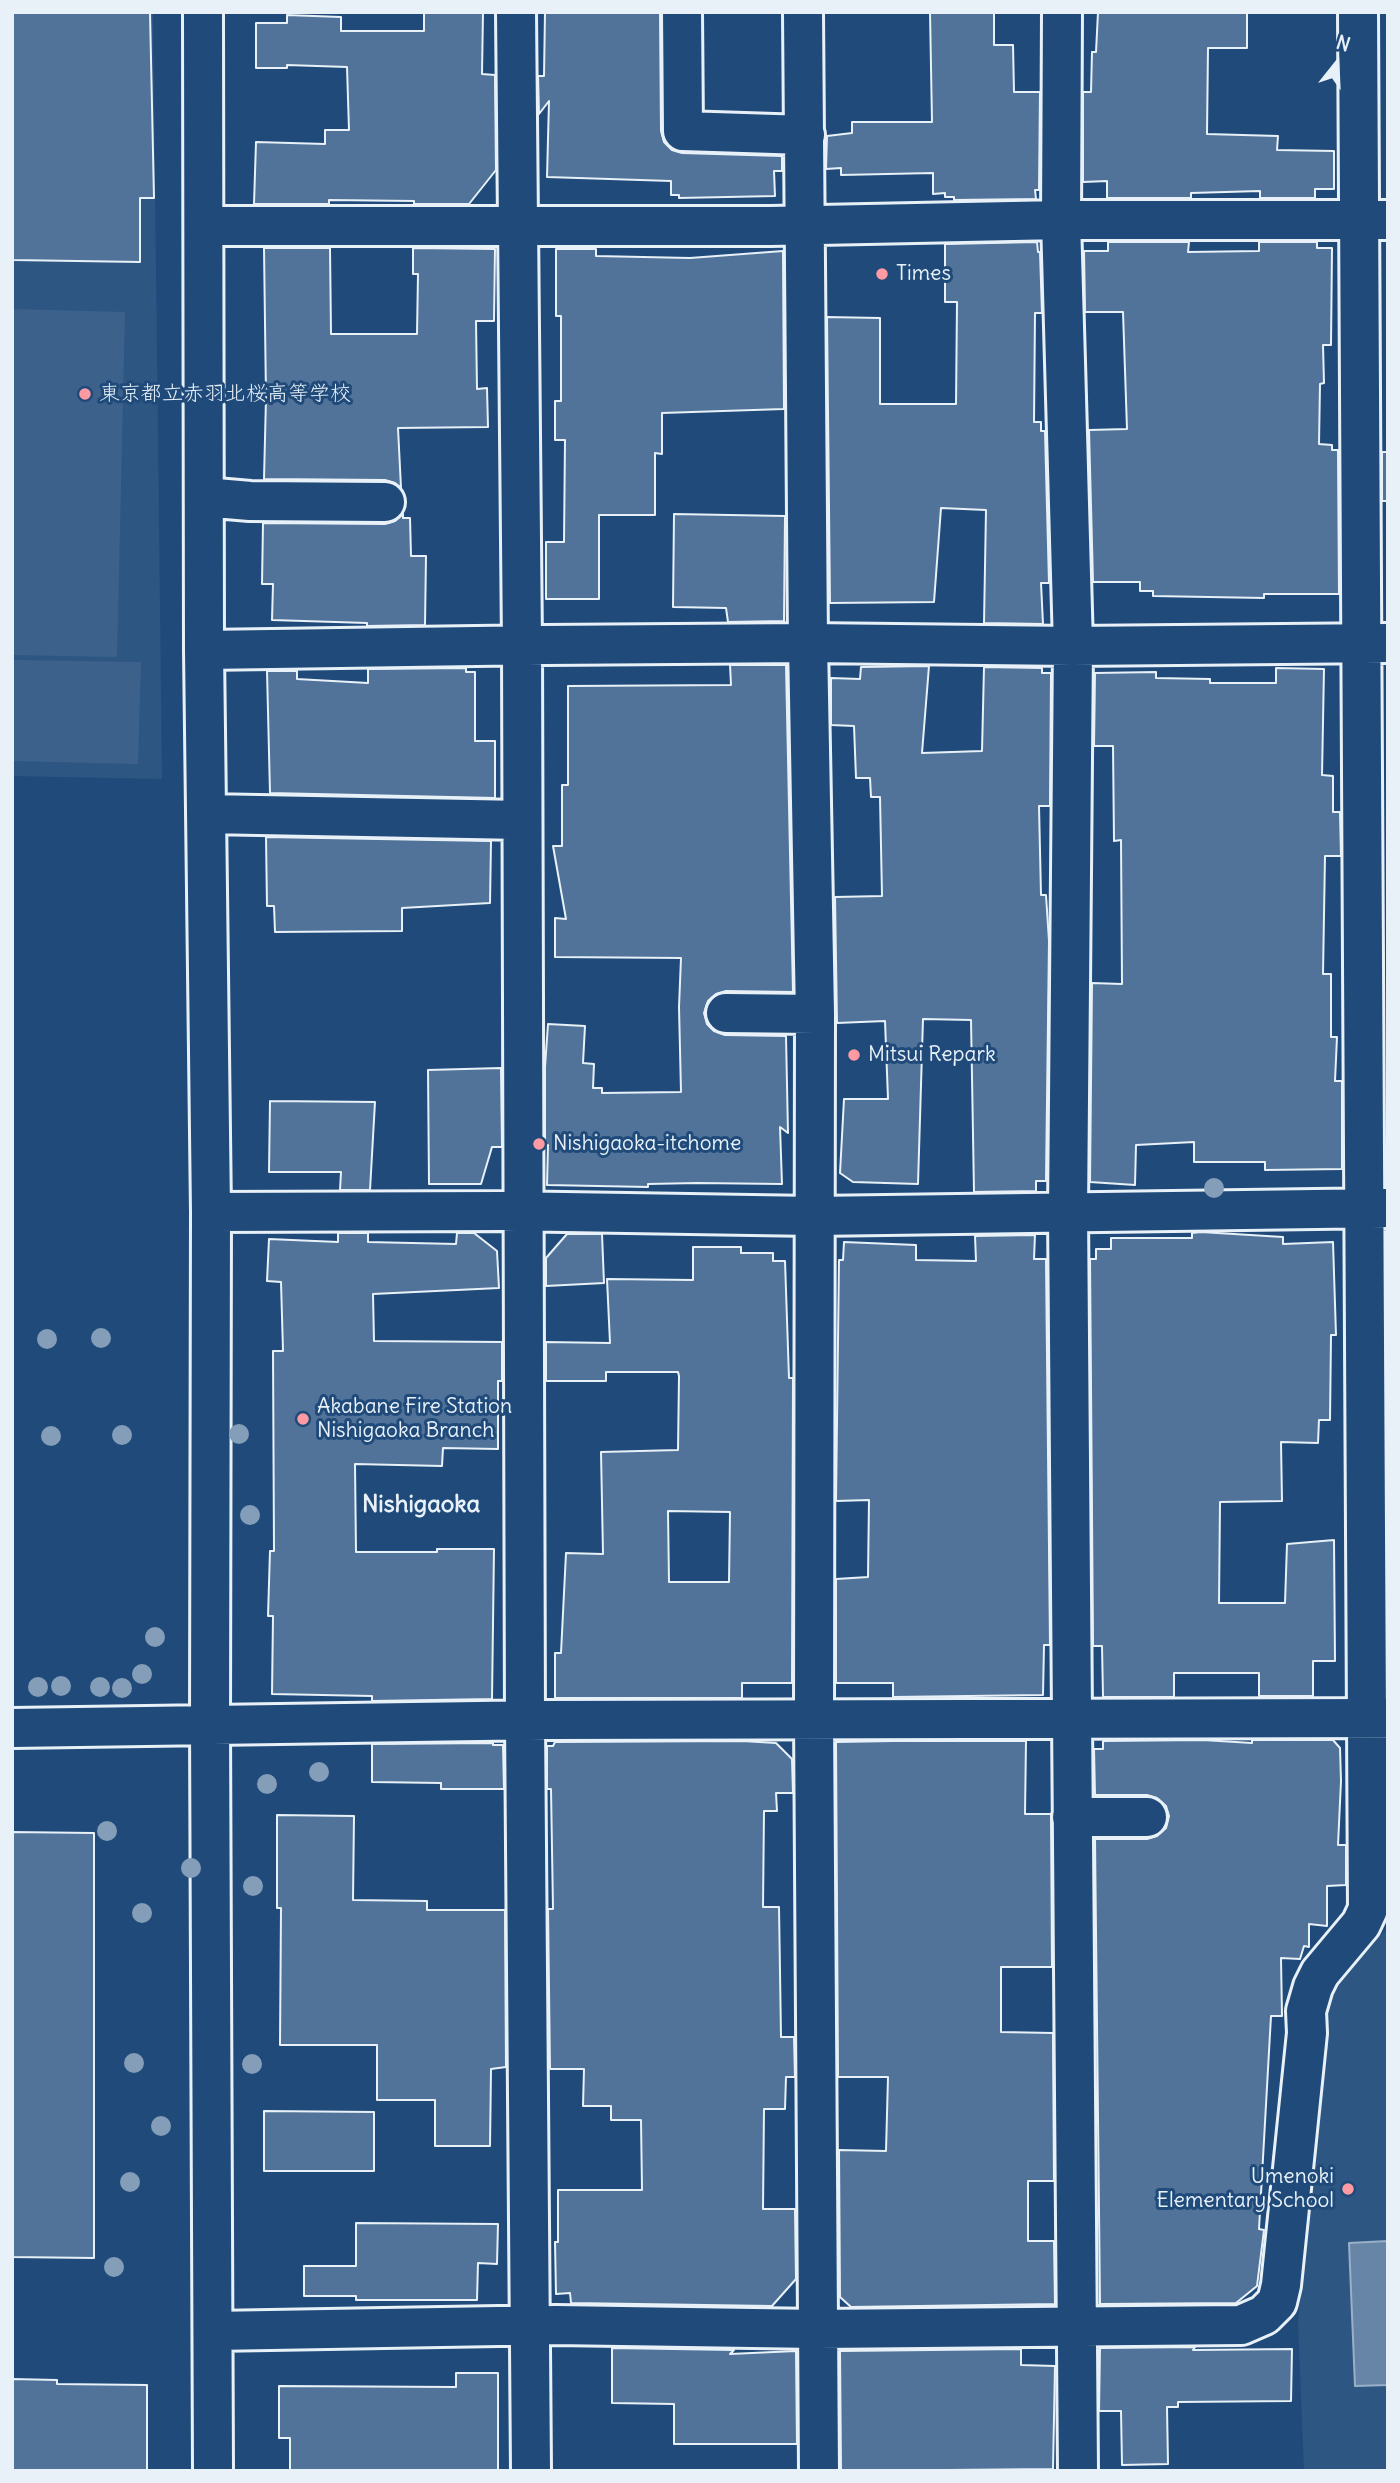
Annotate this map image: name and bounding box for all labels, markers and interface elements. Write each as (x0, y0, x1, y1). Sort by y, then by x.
north arrow (1302, 28, 1372, 98)
text: N (1334, 30, 1353, 56)
place label: Times (896, 261, 951, 287)
marker: Times (874, 266, 890, 282)
place label: 東京都立赤羽北桜高等学校 (99, 381, 351, 407)
marker: 東京都立赤羽北桜高等学校 (77, 386, 93, 402)
place label: Mitsui Repark (868, 1042, 996, 1068)
marker: Mitsui Repark (846, 1047, 862, 1063)
place label: Nishigaoka-itchome (553, 1131, 741, 1157)
marker: Nishigaoka-itchome (531, 1136, 547, 1152)
place label: Akabane Fire Station Nishigaoka Branch (317, 1394, 512, 1444)
marker: Akabane Fire Station Nishigaoka Branch (295, 1411, 311, 1427)
district label: Nishigaoka (362, 1491, 480, 1519)
place label: Umenoki Elementary School (1157, 2164, 1334, 2214)
marker: Umenoki Elementary School (1340, 2181, 1356, 2197)

